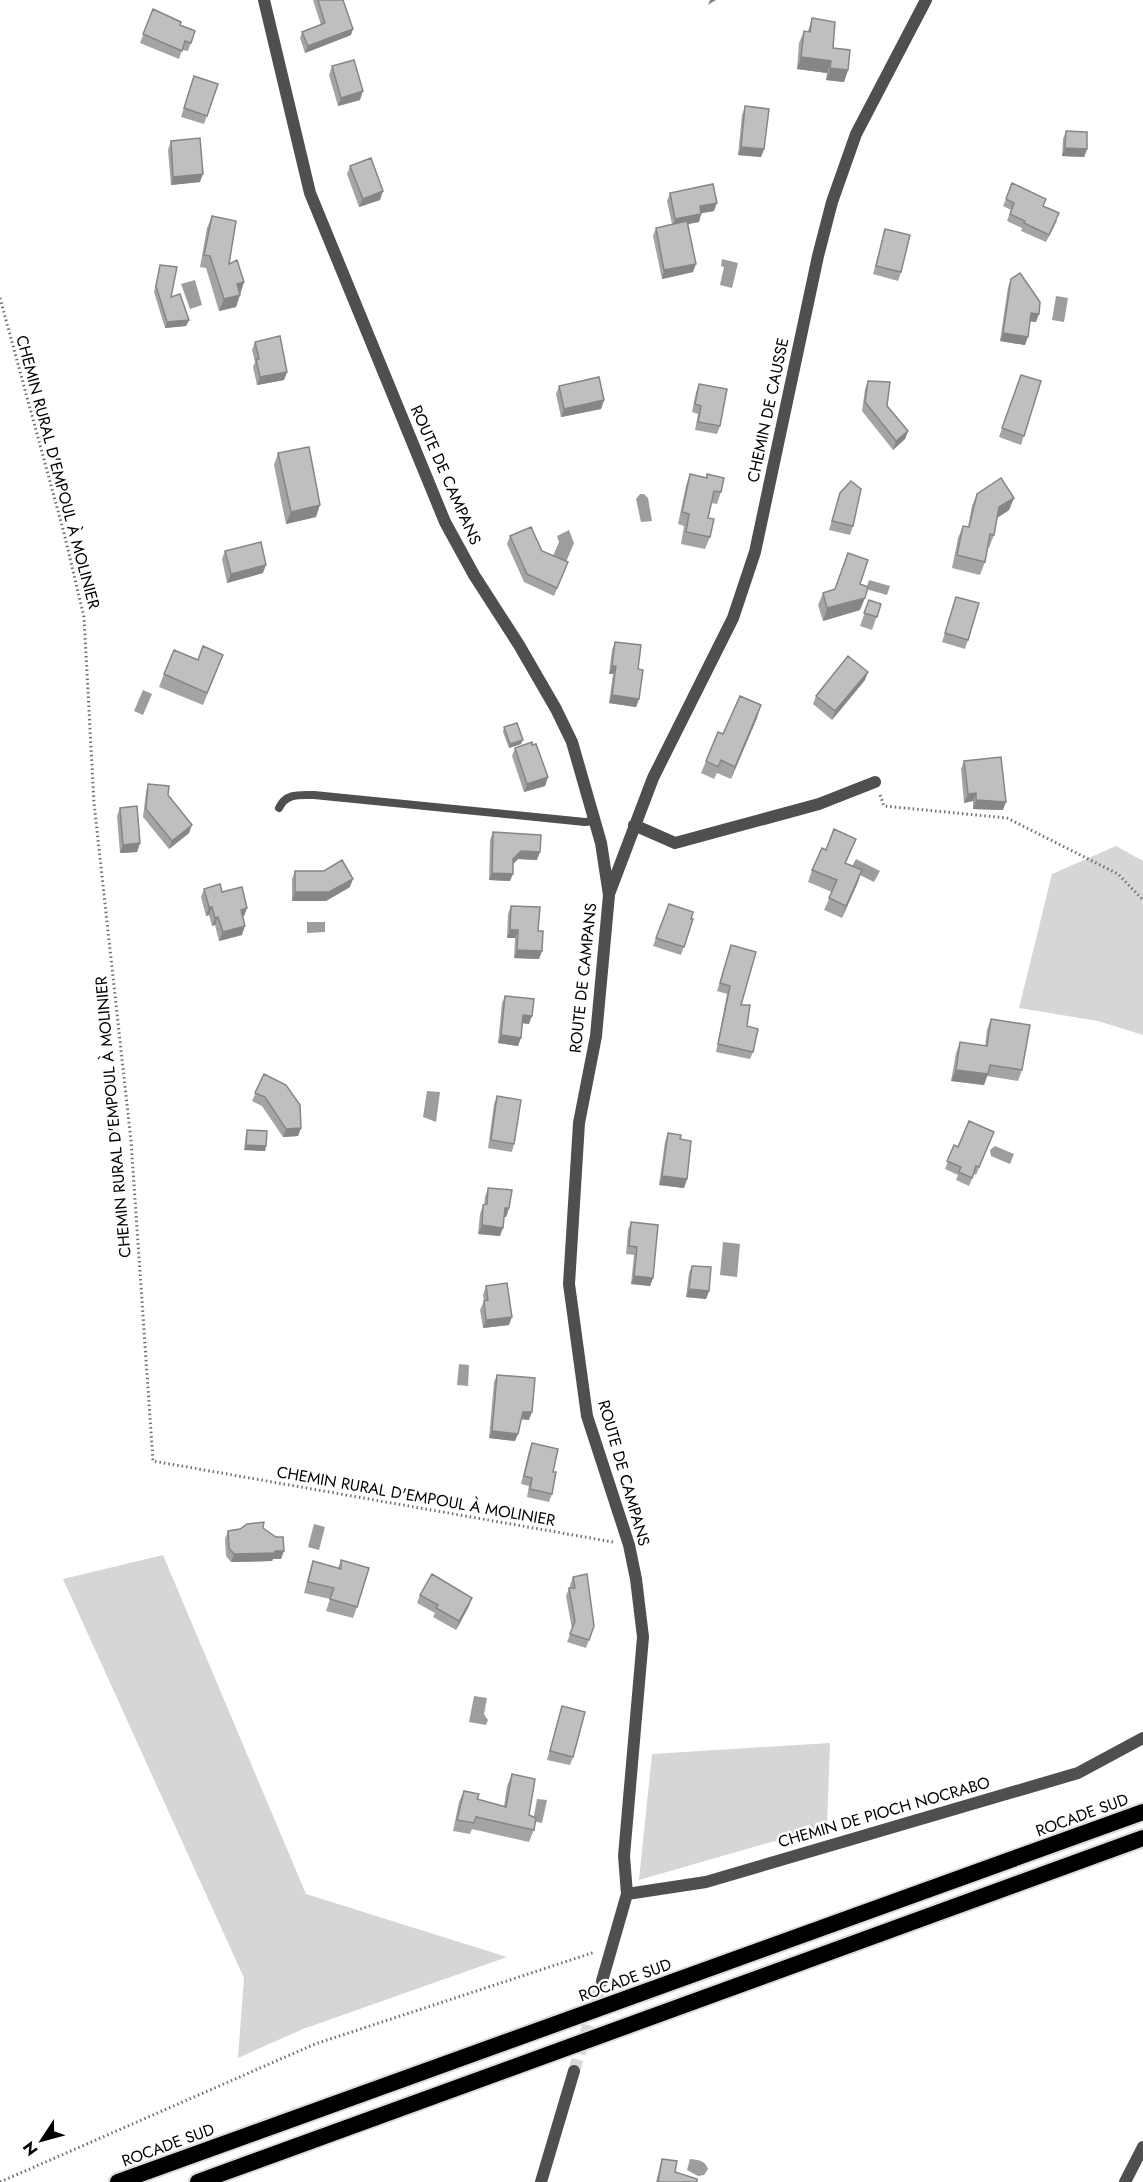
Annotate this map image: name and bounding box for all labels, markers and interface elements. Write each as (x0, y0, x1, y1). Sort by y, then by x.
street label: CHEMIN RURAL D'EMPOUL À MOLINIER (10, 333, 106, 611)
street label: CHEMIN DE CAUSSE (741, 336, 795, 484)
street label: ROUTE DE CAMPANS (405, 401, 487, 549)
street label: ROUTE DE CAMPANS (564, 902, 602, 1054)
street label: CHEMIN RURAL D'EMPOUL À MOLINIER (89, 975, 137, 1259)
street label: ROUTE DE CAMPANS (592, 1397, 656, 1549)
street label: CHEMIN RURAL D'EMPOUL À MOLINIER (275, 1460, 557, 1532)
street label: CHEMIN DE PIOCH NOCRABO (775, 1771, 993, 1853)
street label: ROCADE SUD (1032, 1788, 1132, 1842)
street label: ROCADE SUD (575, 1953, 675, 2007)
north arrow (12, 2110, 72, 2170)
street label: ROCADE SUD (118, 2118, 218, 2172)
text: N (17, 2137, 43, 2160)

